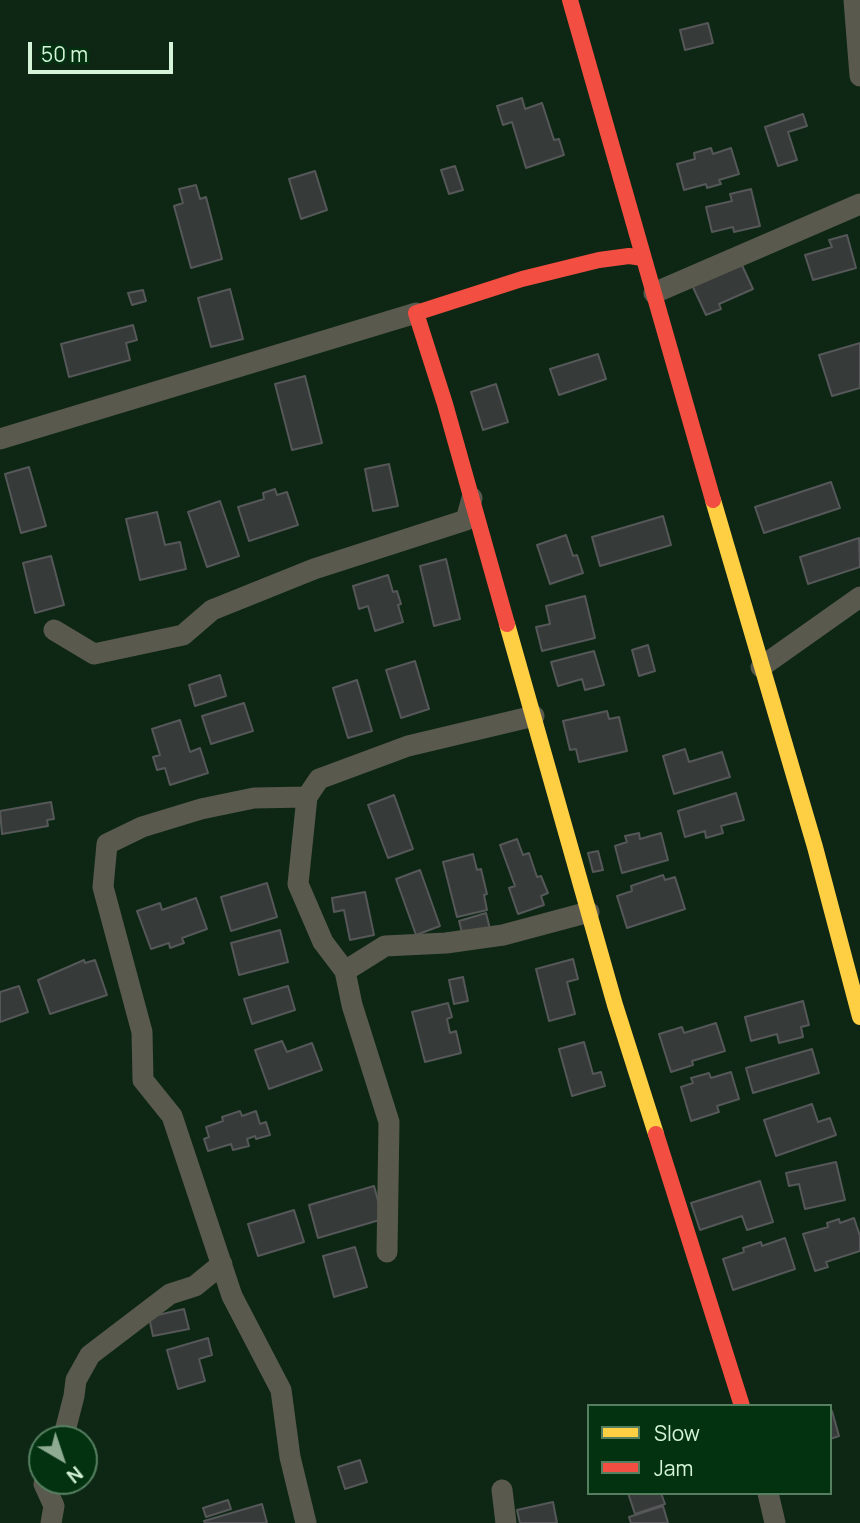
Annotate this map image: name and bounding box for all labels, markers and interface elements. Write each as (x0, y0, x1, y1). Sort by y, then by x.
scale bar (32, 28, 177, 72)
text: 50 m (41, 40, 88, 68)
legend (587, 1404, 832, 1495)
text: Slow (654, 1419, 700, 1447)
north arrow (28, 1425, 98, 1495)
text: Jam (654, 1454, 693, 1482)
text: N (61, 1460, 88, 1489)

